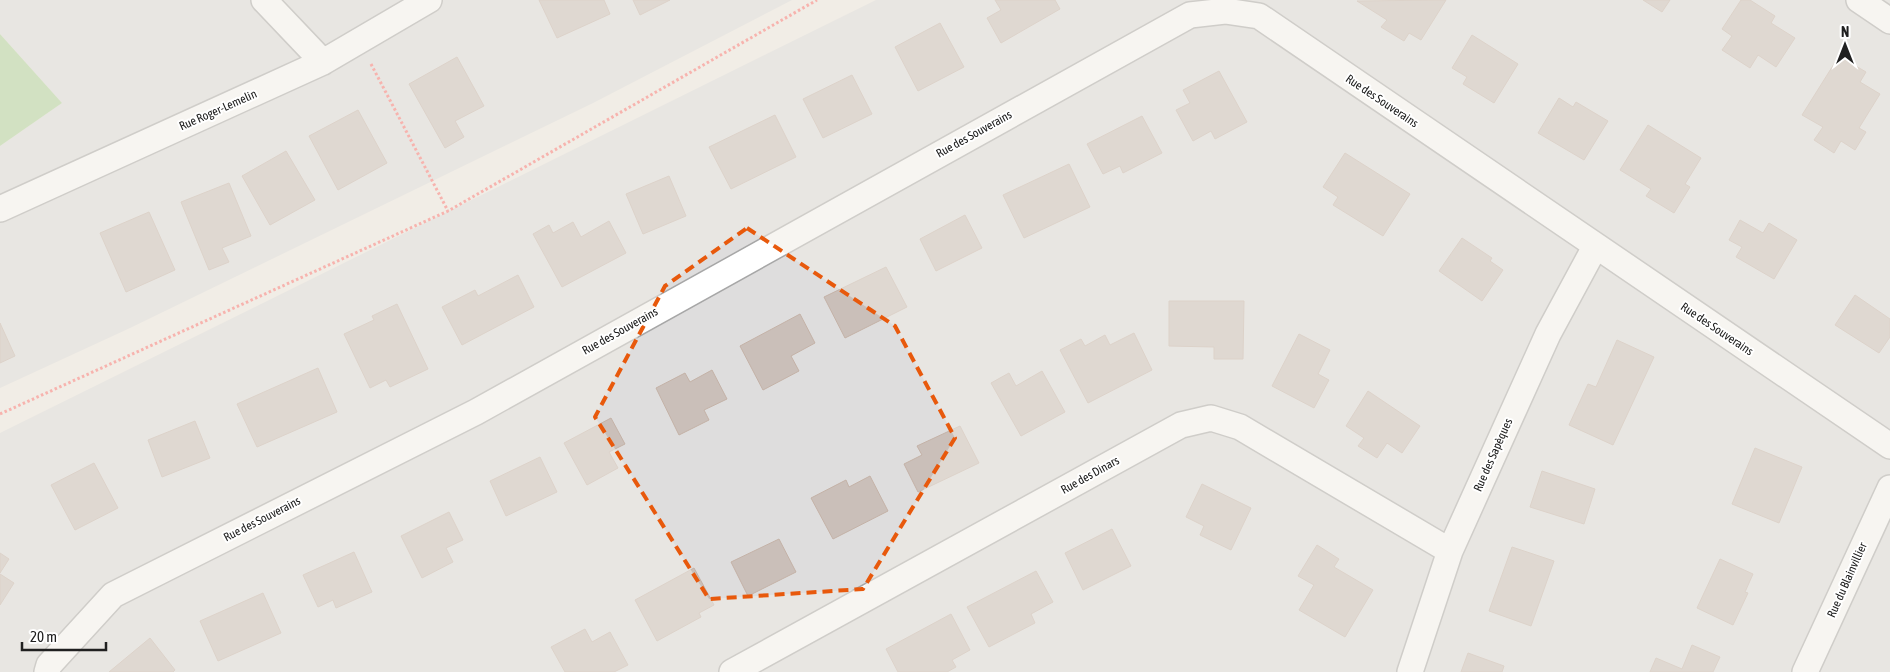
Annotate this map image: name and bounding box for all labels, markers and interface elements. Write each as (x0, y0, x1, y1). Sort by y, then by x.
north arrow (1820, 20, 1870, 70)
text: N (1841, 24, 1849, 40)
street label: Rue des Souverains (1343, 72, 1421, 130)
street label: Rue Roger-Lemelin (177, 87, 259, 133)
street label: Rue des Souverains (934, 107, 1014, 161)
street label: Rue des Souverains (1678, 300, 1756, 358)
street label: Rue des Souverains (580, 304, 660, 358)
street label: Rue des Sapèques (1471, 416, 1515, 494)
street label: Rue des Dinars (1058, 453, 1122, 497)
street label: Rue des Souverains (221, 494, 303, 544)
street label: Rue du Blainvillier (1824, 540, 1870, 620)
scale bar (22, 620, 106, 652)
text: 20 m (30, 628, 57, 645)

